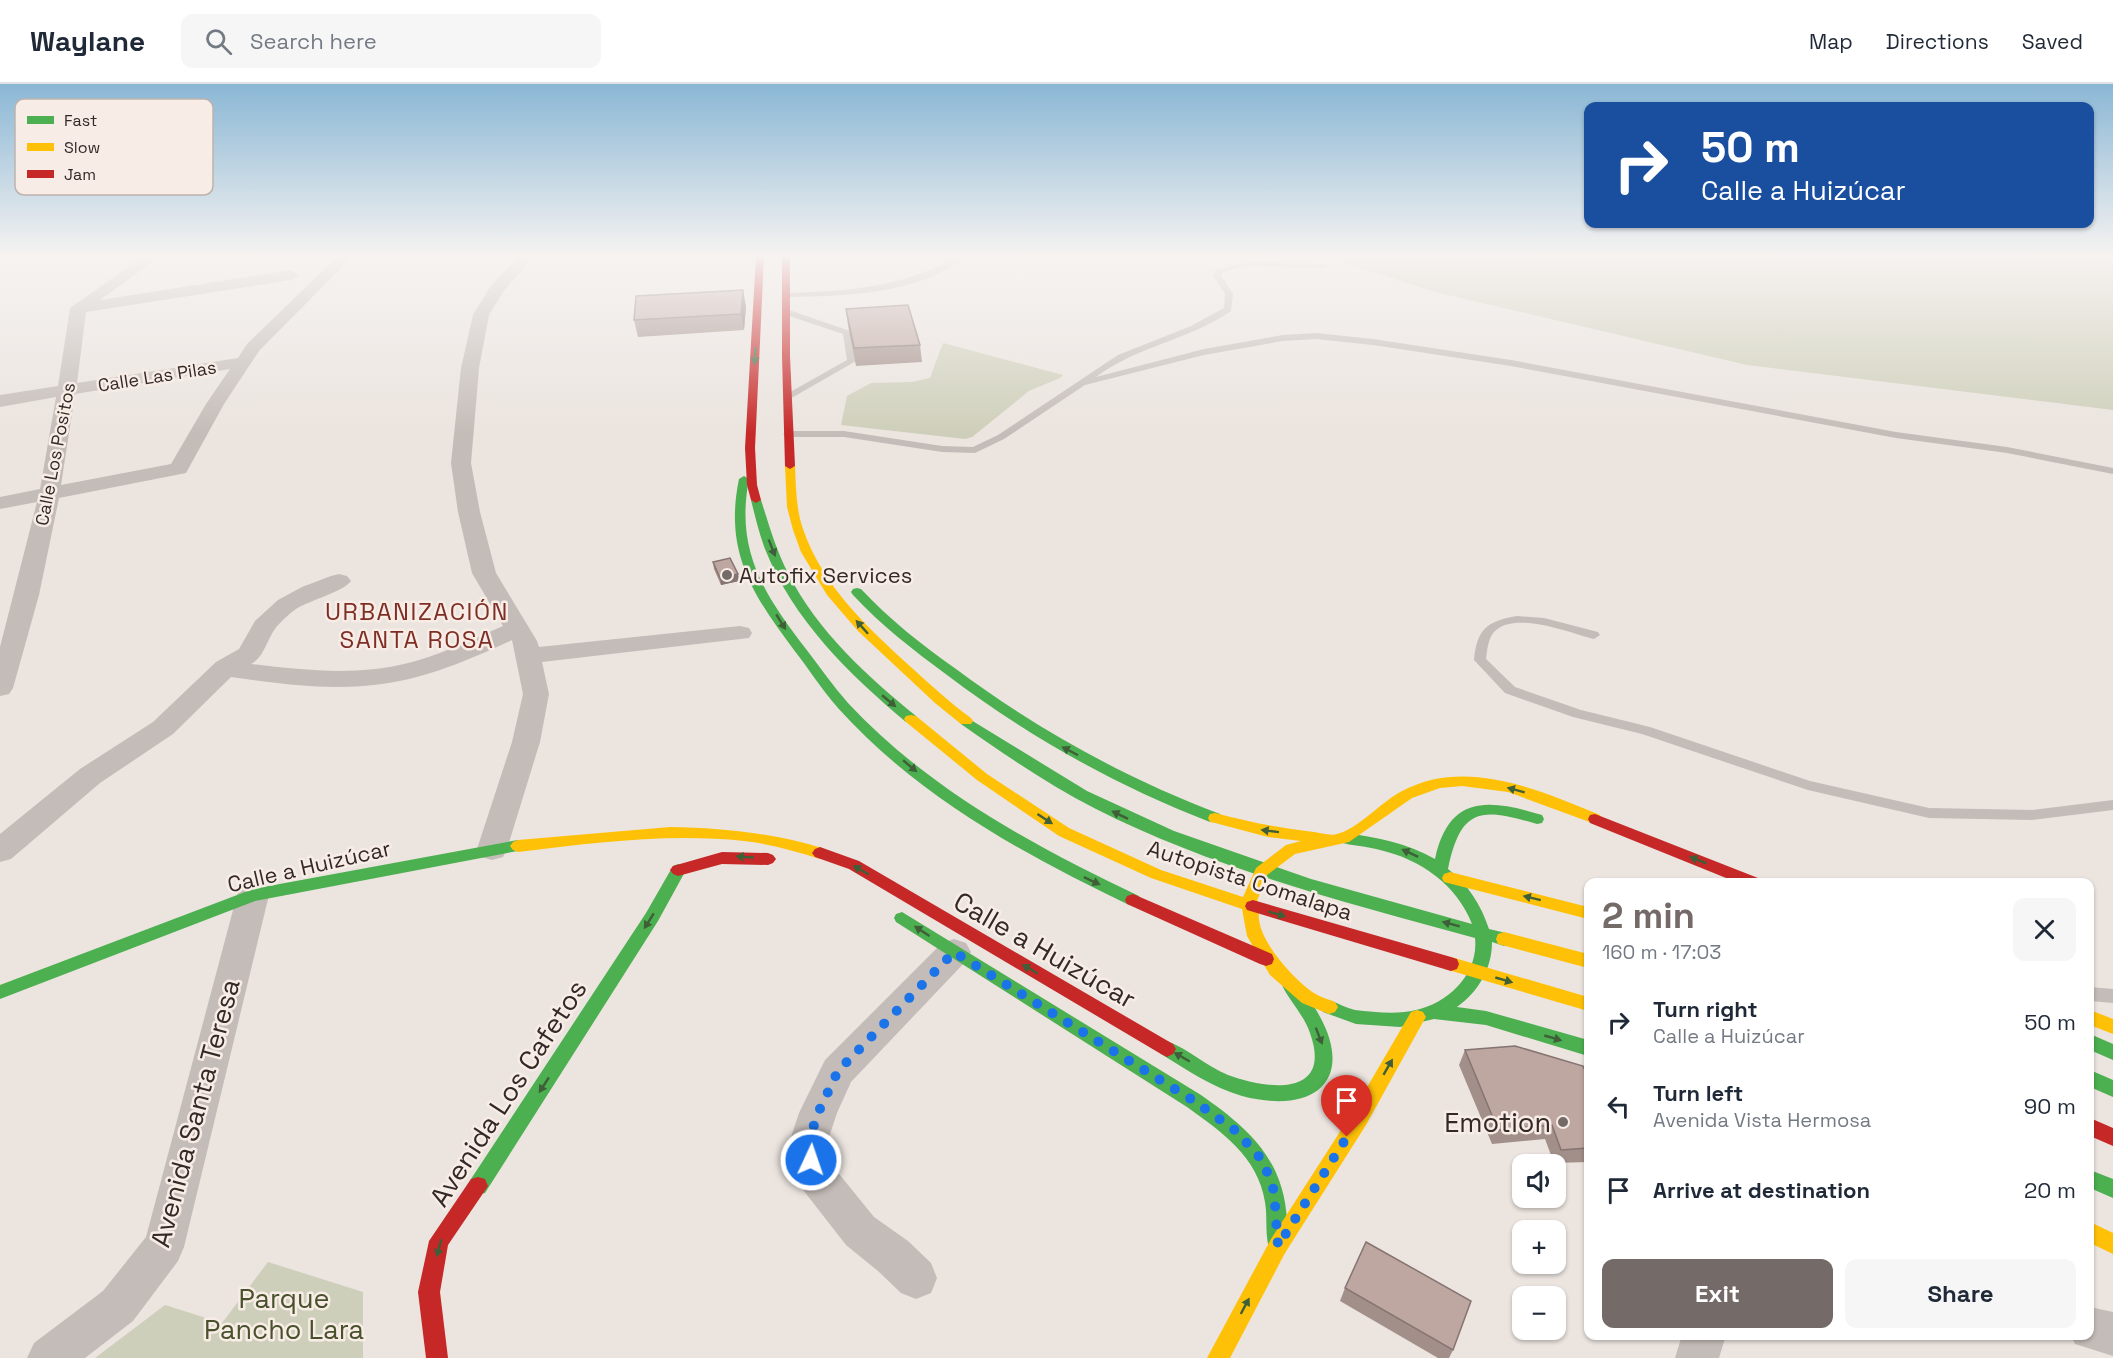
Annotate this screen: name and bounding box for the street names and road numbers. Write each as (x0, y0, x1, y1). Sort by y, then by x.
street label: Calle Las Pilas (96, 355, 218, 397)
street label: Calle Los Positos (30, 381, 80, 527)
street label: Calle a Huizúcar (225, 834, 393, 898)
street label: Autopista Comalapa (1144, 834, 1356, 926)
street label: Calle a Huizúcar (948, 884, 1142, 1016)
street label: Avenida Los Cafetos (422, 973, 594, 1213)
street label: Avenida Santa Teresa (142, 975, 248, 1251)

